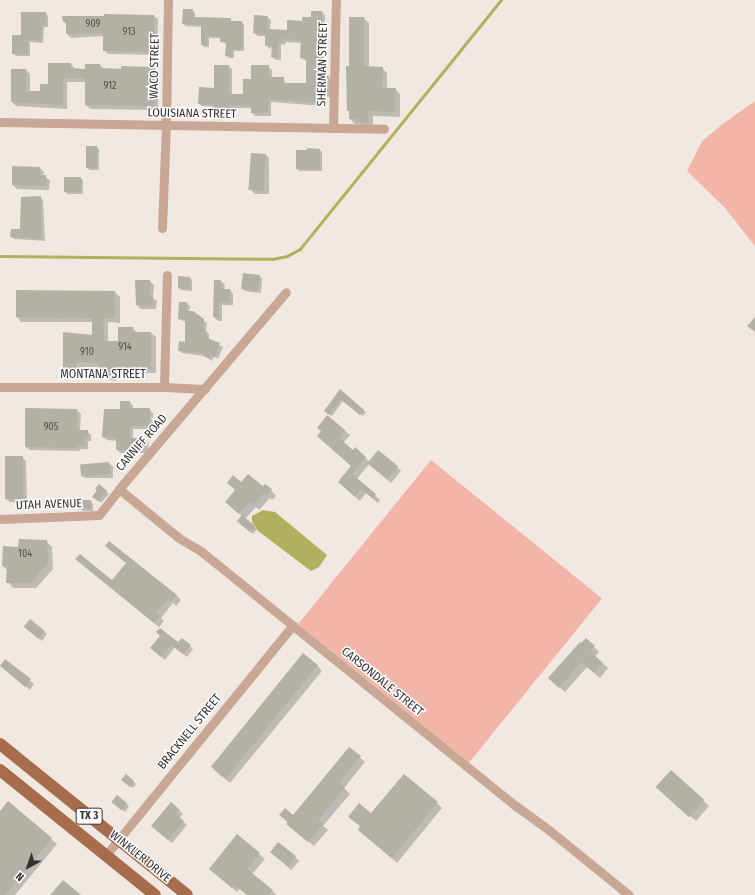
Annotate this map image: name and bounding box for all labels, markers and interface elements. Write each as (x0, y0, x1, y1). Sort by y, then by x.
house number: 909 (86, 19, 100, 31)
street label: SHERMAN STREET (315, 21, 331, 107)
house number: 913 (122, 27, 136, 39)
street label: WACO STREET (147, 33, 163, 99)
house number: 912 (104, 81, 116, 93)
street label: LOUISIANA STREET (147, 106, 237, 122)
house number: 914 (118, 342, 132, 354)
house number: 910 (80, 347, 94, 359)
street label: MONTANA STREET (60, 368, 146, 382)
street label: CANNIFF ROAD (113, 412, 171, 474)
house number: 905 (44, 422, 58, 434)
street label: UTAH AVENUE (16, 497, 82, 513)
house number: 104 (18, 549, 32, 561)
street label: CARSONDALE STREET (338, 645, 426, 719)
street label: BRACKNELL STREET (155, 691, 225, 773)
road number: TX 3 (75, 807, 103, 825)
street label: WINKLER DRIVE (107, 828, 173, 886)
north arrow (8, 847, 48, 887)
text: N (13, 869, 27, 884)

